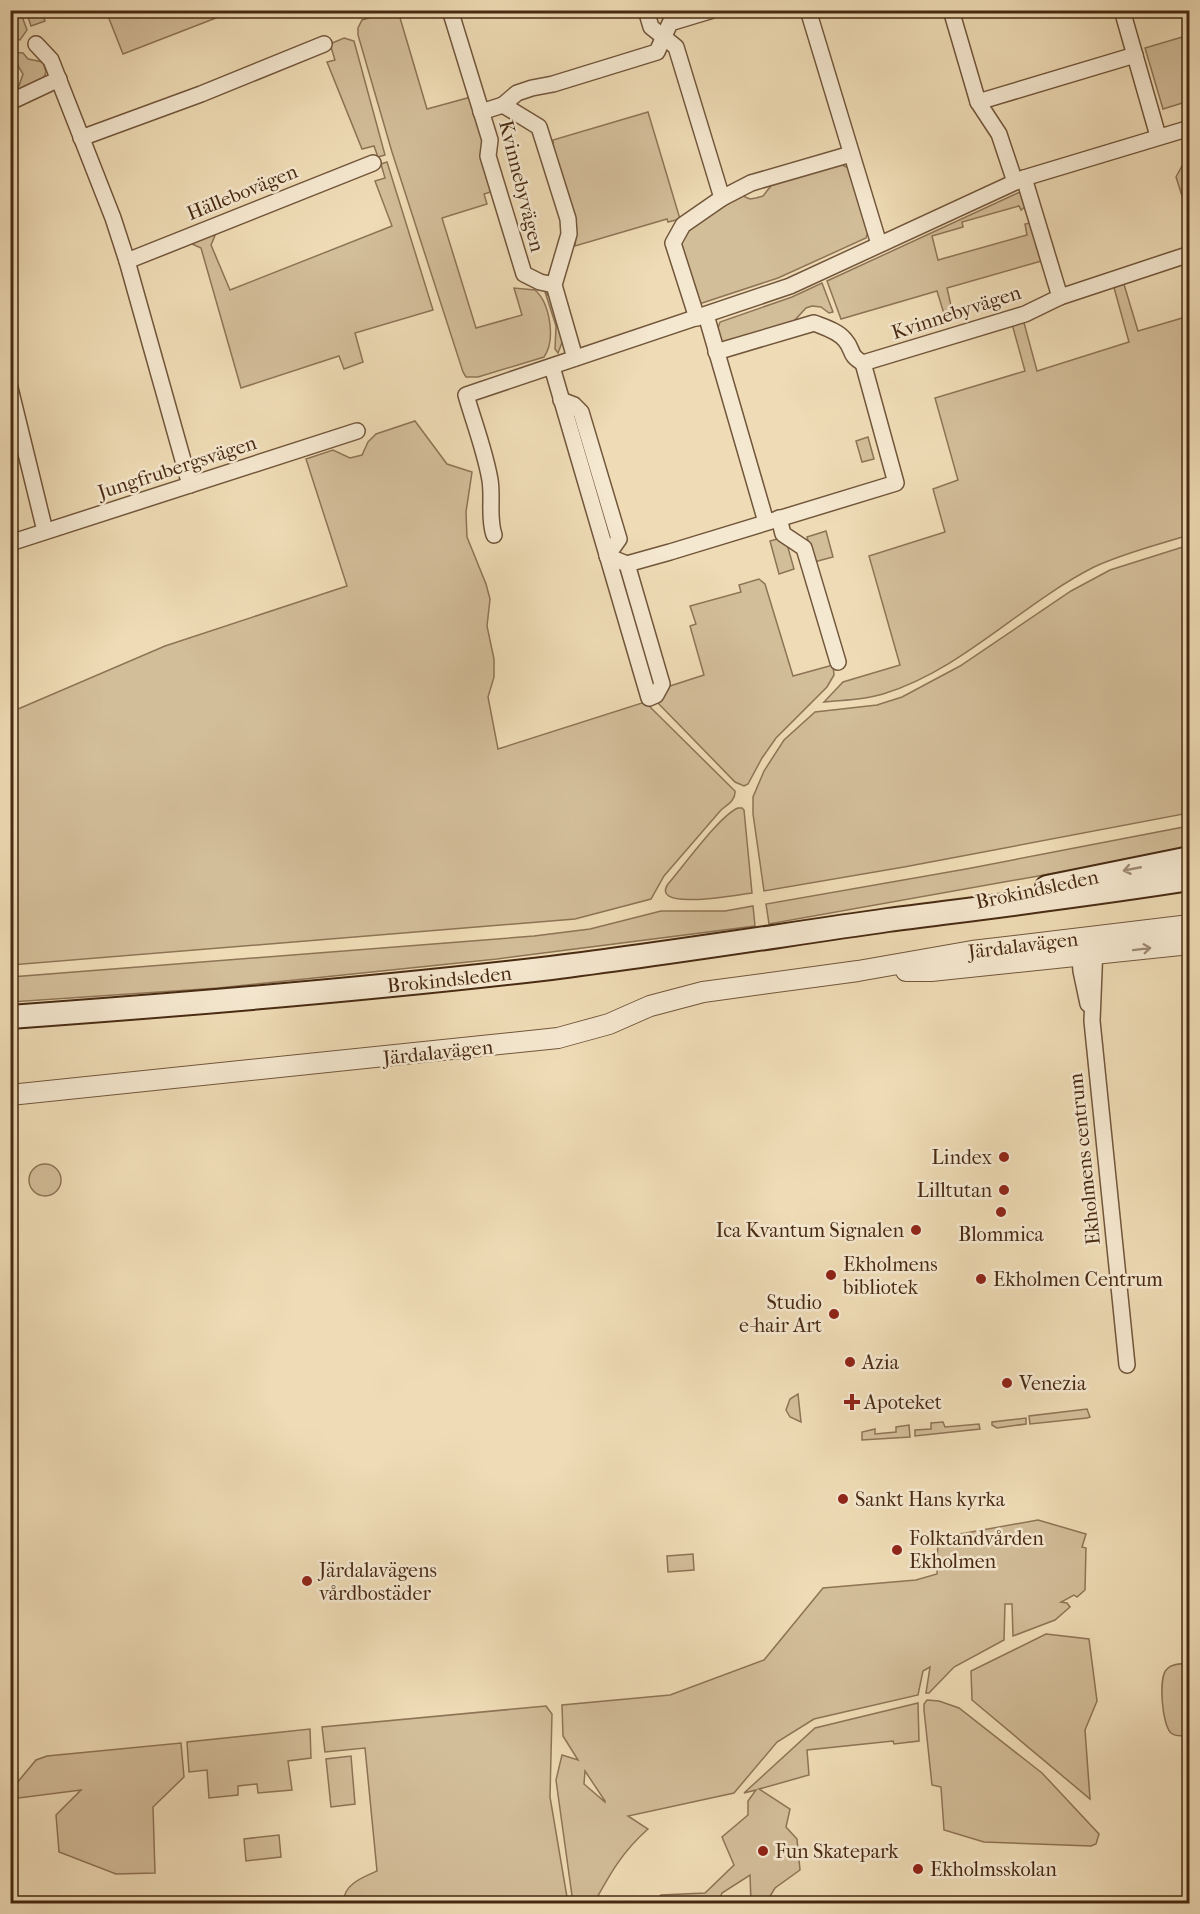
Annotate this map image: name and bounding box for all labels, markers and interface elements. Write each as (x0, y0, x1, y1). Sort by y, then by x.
street label: Kvinnebyvägen (494, 118, 549, 255)
street label: Hällebovägen (183, 160, 301, 225)
street label: Kvinnebyvägen (889, 281, 1024, 344)
street label: Jungfrubergsvägen (93, 431, 260, 505)
one-way arrow (1123, 864, 1142, 875)
street label: Brokindsleden (974, 865, 1101, 914)
street label: Järdalavägen (965, 927, 1080, 964)
one-way arrow (1132, 943, 1152, 954)
street label: Brokindsleden (386, 962, 513, 998)
street label: Järdalavägen (380, 1035, 495, 1070)
street label: Ekholmens centrum (1064, 1071, 1105, 1246)
place label: Lindex (931, 1146, 993, 1169)
marker: Lindex (997, 1150, 1011, 1164)
place label: Lilltutan (917, 1179, 992, 1202)
marker: Lilltutan (997, 1183, 1011, 1197)
marker: Blommica (994, 1205, 1008, 1219)
place label: Ica Kvantum Signalen (716, 1219, 904, 1242)
marker: Ica Kvantum Signalen (909, 1223, 923, 1237)
place label: Blommica (958, 1223, 1045, 1246)
place label: Ekholmens bibliotek (842, 1253, 938, 1299)
marker: Ekholmens bibliotek (824, 1268, 838, 1282)
place label: Ekholmen Centrum (993, 1268, 1163, 1291)
marker: Ekholmen Centrum (974, 1272, 988, 1286)
place label: Studio e-hair Art (739, 1291, 822, 1337)
marker: Studio e-hair Art (827, 1307, 841, 1321)
place label: Azia (861, 1351, 900, 1374)
marker: Azia (843, 1355, 857, 1369)
place label: Venezia (1018, 1372, 1087, 1395)
marker: Venezia (1000, 1376, 1014, 1390)
place label: Apoteket (863, 1391, 942, 1414)
marker: Apoteket (845, 1395, 859, 1409)
place label: Sankt Hans kyrka (855, 1488, 1006, 1511)
marker: Sankt Hans kyrka (836, 1492, 850, 1506)
place label: Folktandvården Ekholmen (909, 1527, 1044, 1573)
marker: Folktandvården Ekholmen (890, 1543, 904, 1557)
place label: Järdalavägens vårdbostäder (317, 1559, 437, 1605)
marker: Järdalavägens vårdbostäder (300, 1574, 314, 1588)
place label: Fun Skatepark (775, 1840, 899, 1863)
marker: Fun Skatepark (756, 1844, 770, 1858)
place label: Ekholmsskolan (930, 1858, 1057, 1881)
marker: Ekholmsskolan (911, 1862, 925, 1876)

